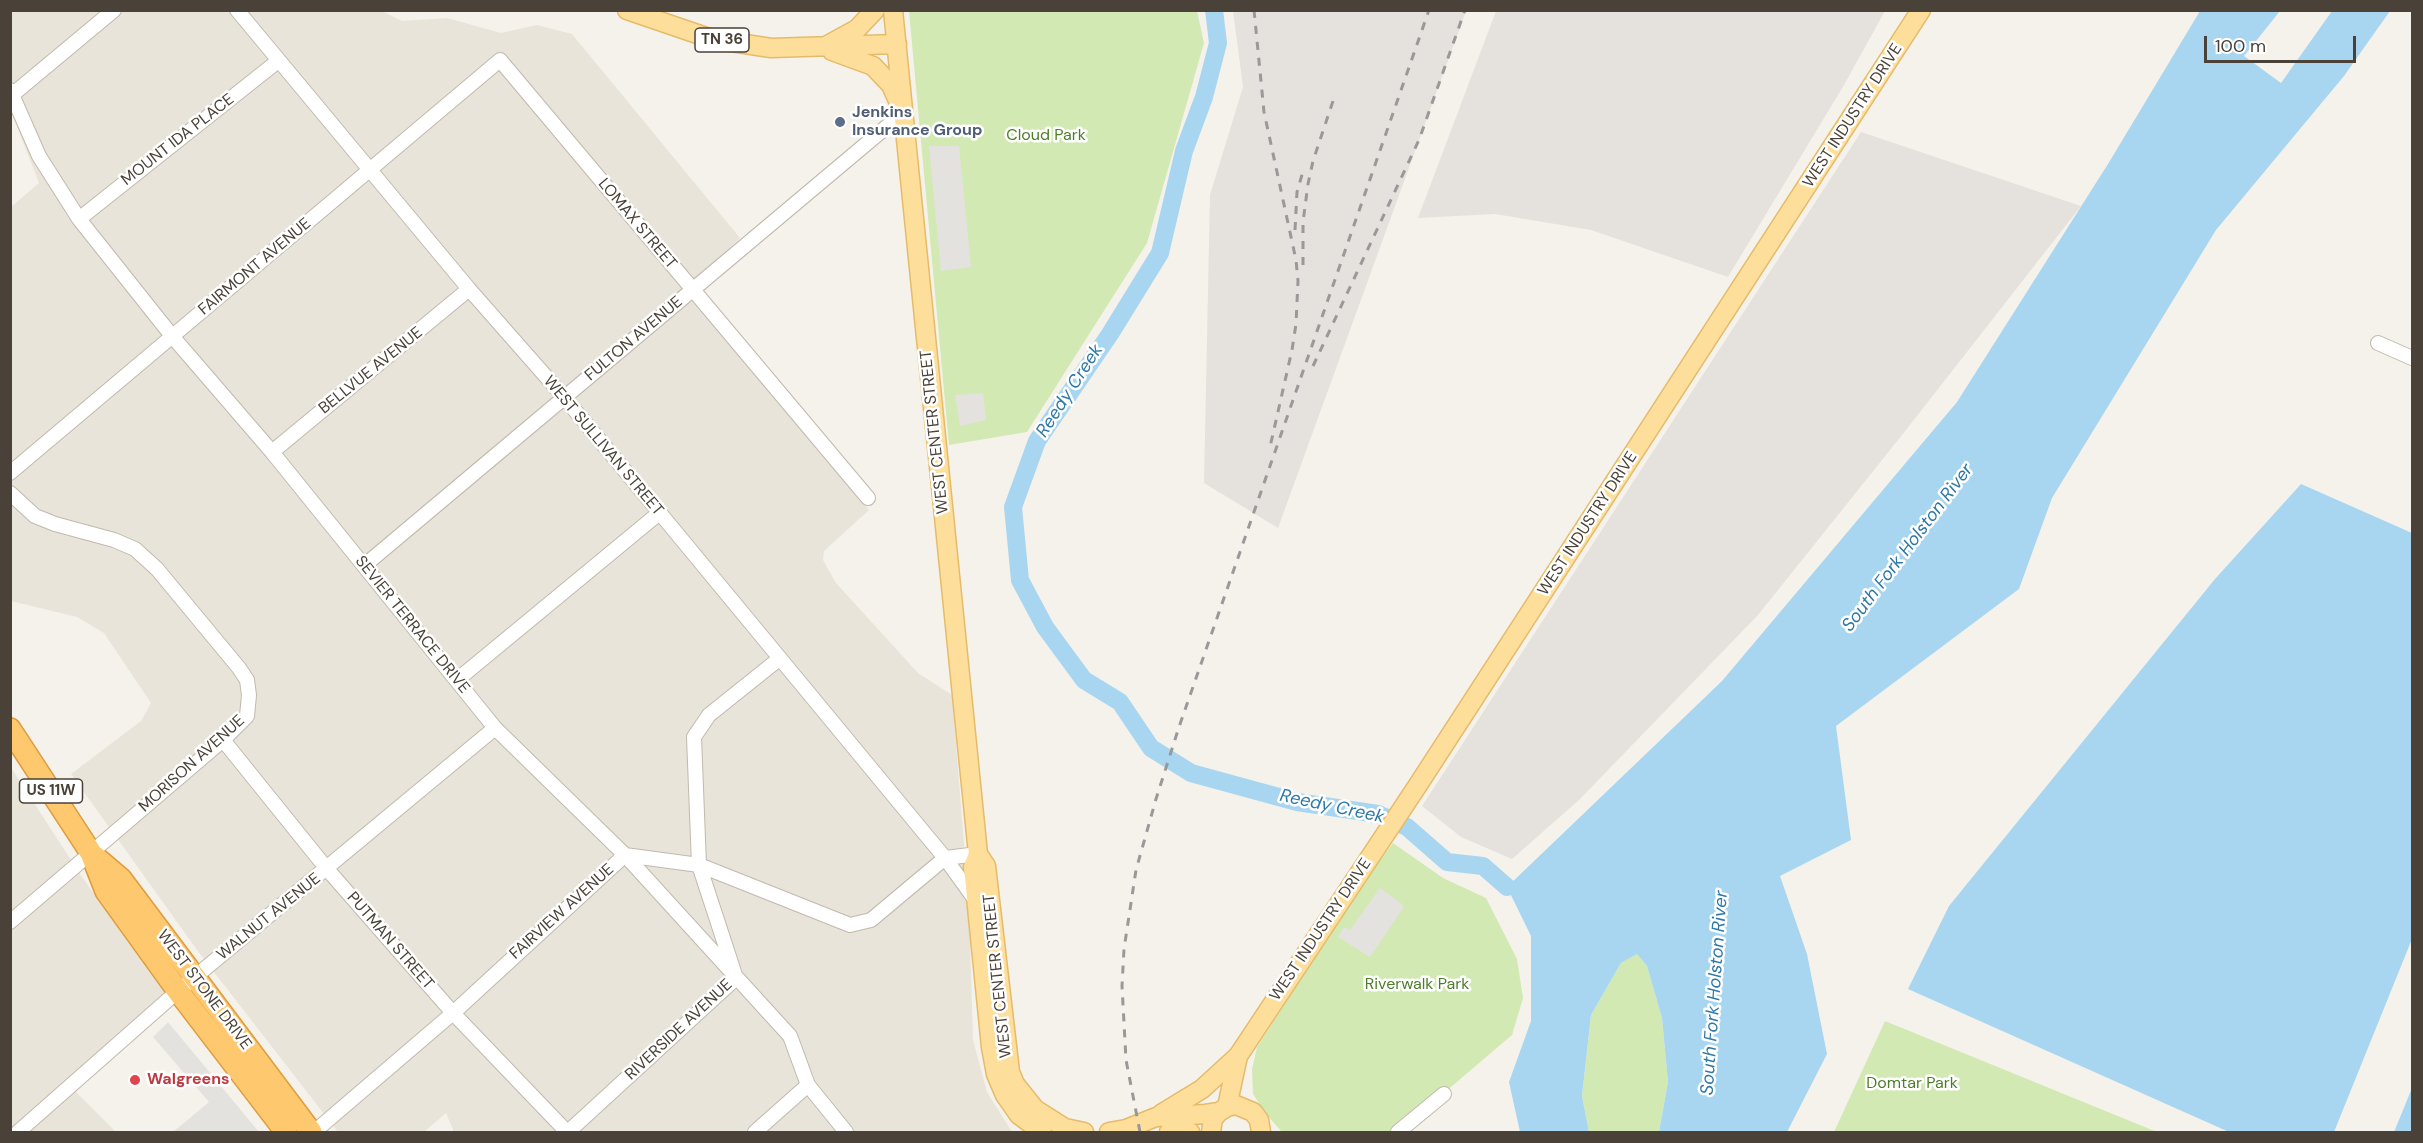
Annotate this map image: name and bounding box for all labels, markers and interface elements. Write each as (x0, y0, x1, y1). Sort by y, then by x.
scale bar (2207, 24, 2358, 62)
road number: TN 36 (695, 28, 749, 52)
text: 100 m (2215, 34, 2266, 58)
street label: WEST INDUSTRY DRIVE (1799, 40, 1907, 192)
street label: MOUNT IDA PLACE (118, 90, 238, 190)
place label: Jenkins Insurance Group (852, 103, 982, 141)
marker: Jenkins Insurance Group (833, 115, 847, 129)
park label: Cloud Park (1006, 126, 1086, 146)
street label: LOMAX STREET (594, 175, 680, 273)
street label: FAIRMONT AVENUE (195, 214, 315, 320)
street label: FULTON AVENUE (581, 293, 687, 385)
street label: BELLVUE AVENUE (315, 323, 427, 419)
water label: Reedy Creek (1032, 341, 1108, 441)
street label: WEST CENTER STREET (917, 349, 953, 515)
street label: WEST SULLIVAN STREET (539, 372, 667, 520)
street label: WEST INDUSTRY DRIVE (1534, 448, 1642, 600)
water label: South Fork Holston River (1838, 460, 1978, 636)
street label: SEVIER TERRACE DRIVE (351, 552, 473, 698)
street label: MORISON AVENUE (135, 712, 249, 816)
road number: US 11W (20, 779, 82, 803)
water label: Reedy Creek (1278, 785, 1386, 829)
street label: WEST INDUSTRY DRIVE (1266, 855, 1376, 1005)
street label: FAIRVIEW AVENUE (506, 860, 618, 964)
street label: WALNUT AVENUE (213, 869, 325, 965)
street label: PUTMAN STREET (343, 888, 437, 994)
water label: South Fork Holston River (1697, 890, 1733, 1096)
street label: WEST CENTER STREET (980, 893, 1016, 1059)
street label: WEST STONE DRIVE (153, 926, 255, 1054)
park label: Riverwalk Park (1365, 975, 1469, 995)
street label: RIVERSIDE AVENUE (622, 976, 736, 1084)
place label: Walgreens (147, 1070, 230, 1090)
marker: Walgreens (128, 1073, 142, 1087)
park label: Domtar Park (1866, 1074, 1958, 1094)

